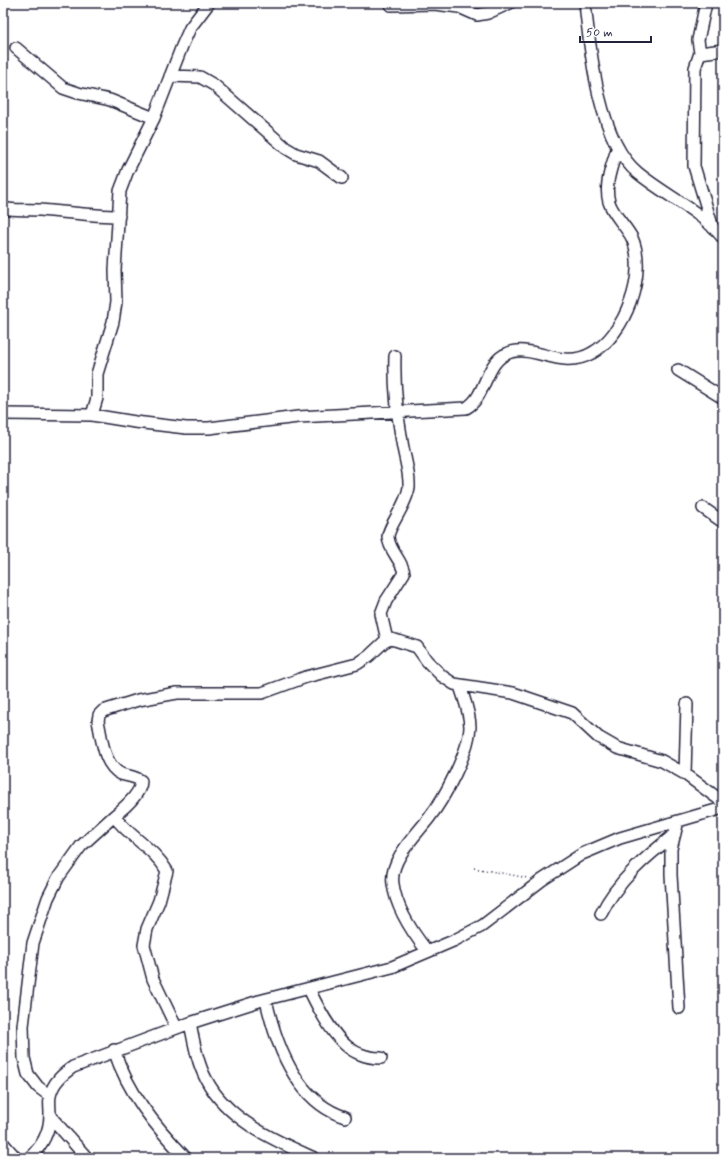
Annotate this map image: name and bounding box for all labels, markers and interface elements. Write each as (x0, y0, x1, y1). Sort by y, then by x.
scale bar (580, 18, 651, 44)
text: 50 m (586, 25, 613, 41)

